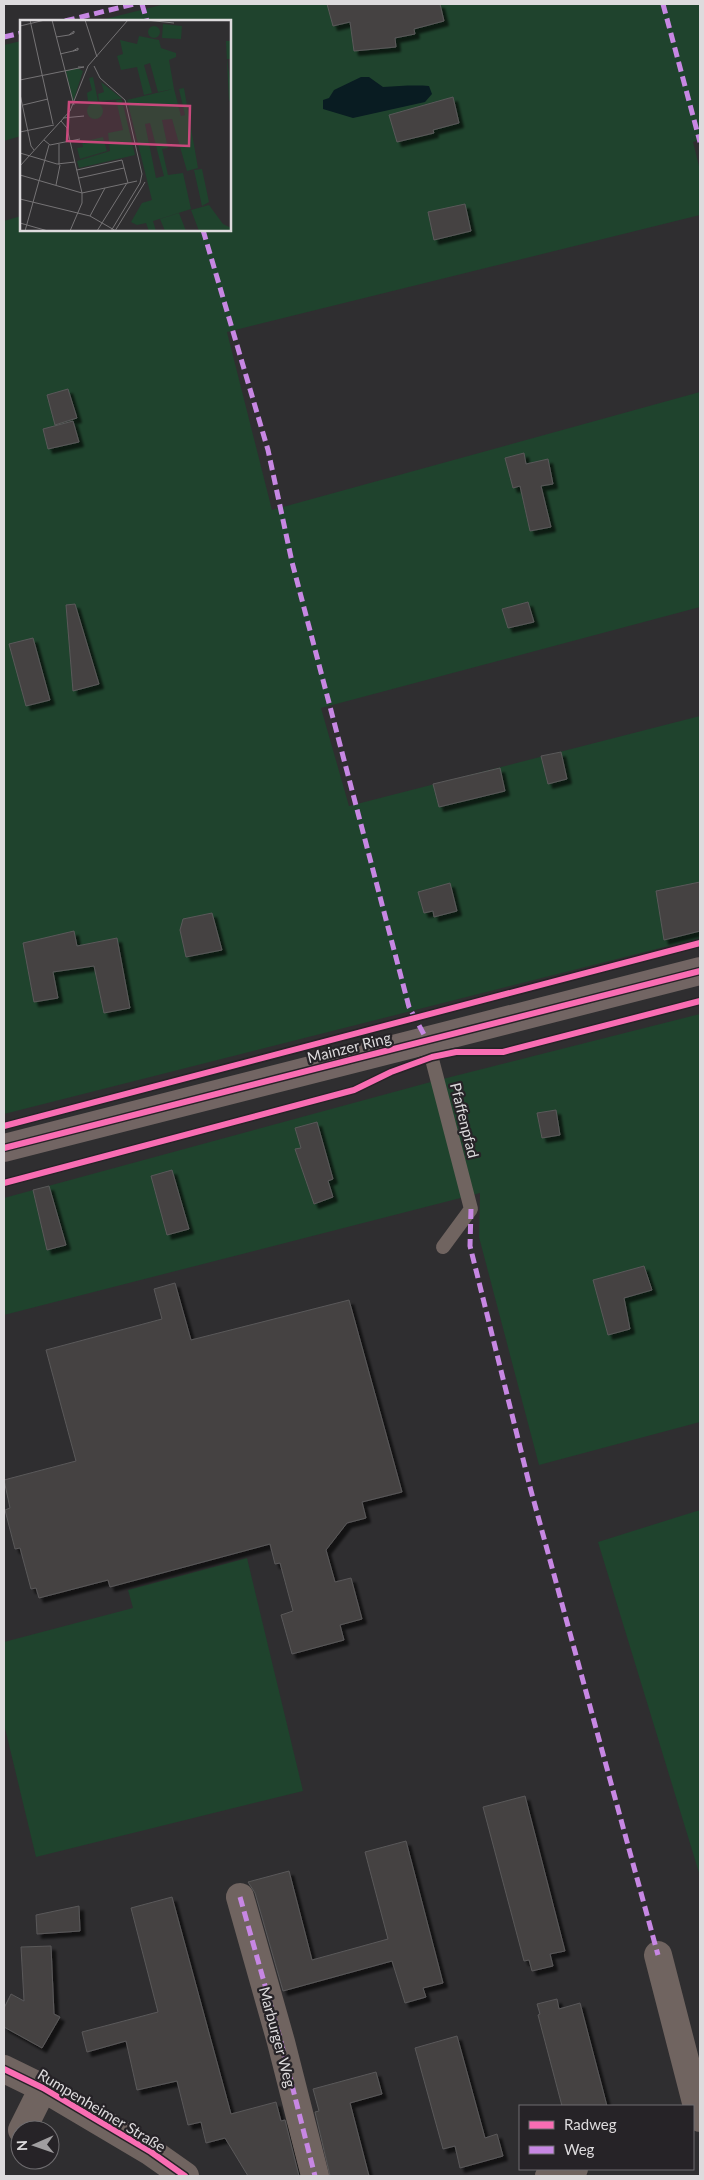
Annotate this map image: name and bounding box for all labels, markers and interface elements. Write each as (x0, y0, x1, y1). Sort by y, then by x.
inset map (20, 20, 231, 231)
street label: Mainzer Ring (305, 1028, 393, 1066)
street label: Pfaffenpfad (447, 1080, 483, 1160)
street label: Marburger Weg (256, 1985, 300, 2089)
street label: Rumpenheimer Straße (35, 2065, 169, 2155)
legend (519, 2105, 694, 2170)
text: Radweg (564, 2115, 617, 2133)
north arrow (10, 2120, 60, 2170)
text: N (13, 2140, 30, 2151)
text: Weg (564, 2140, 595, 2158)

